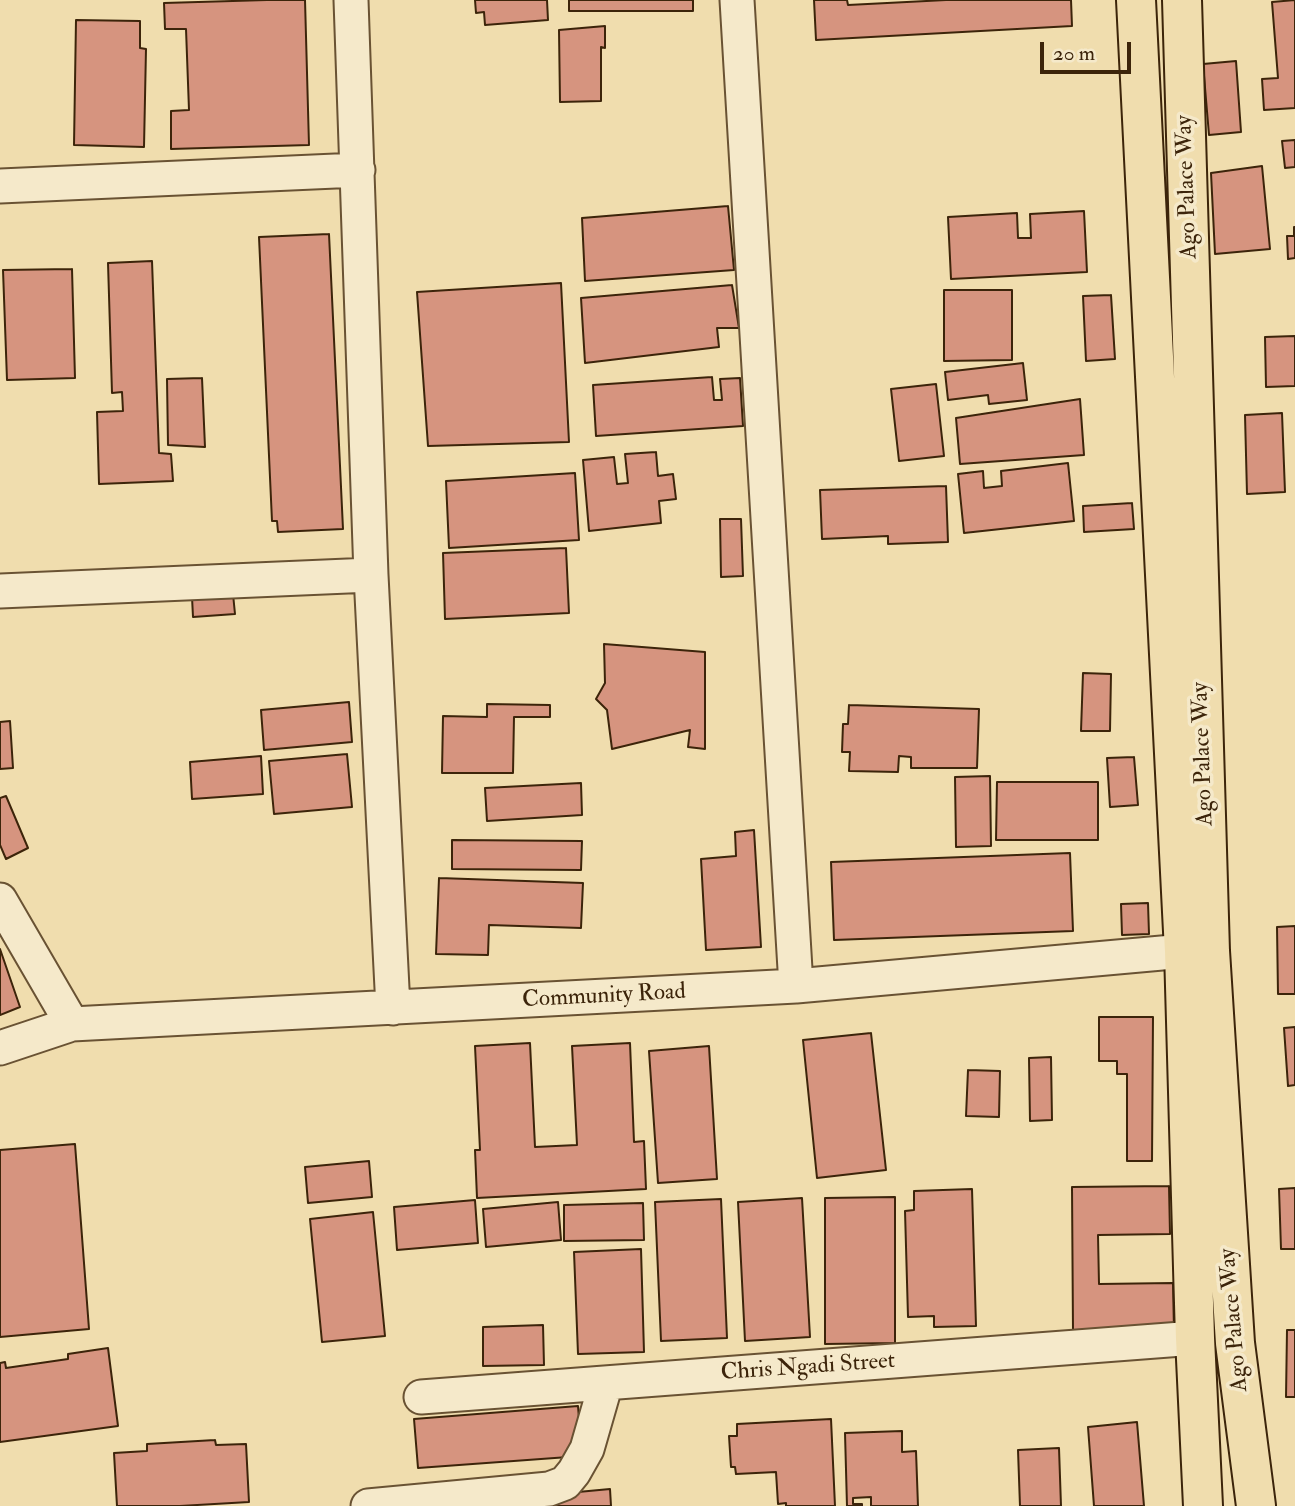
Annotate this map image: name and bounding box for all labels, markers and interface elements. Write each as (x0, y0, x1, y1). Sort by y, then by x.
scale bar (1043, 28, 1134, 72)
text: 20 m (1053, 40, 1095, 67)
street label: Ago Palace Way (1172, 115, 1204, 259)
street label: Ago Palace Way (1188, 682, 1220, 826)
street label: Community Road (522, 979, 686, 1015)
street label: Ago Palace Way (1215, 1247, 1255, 1393)
street label: Chris Ngadi Street (720, 1348, 896, 1388)

